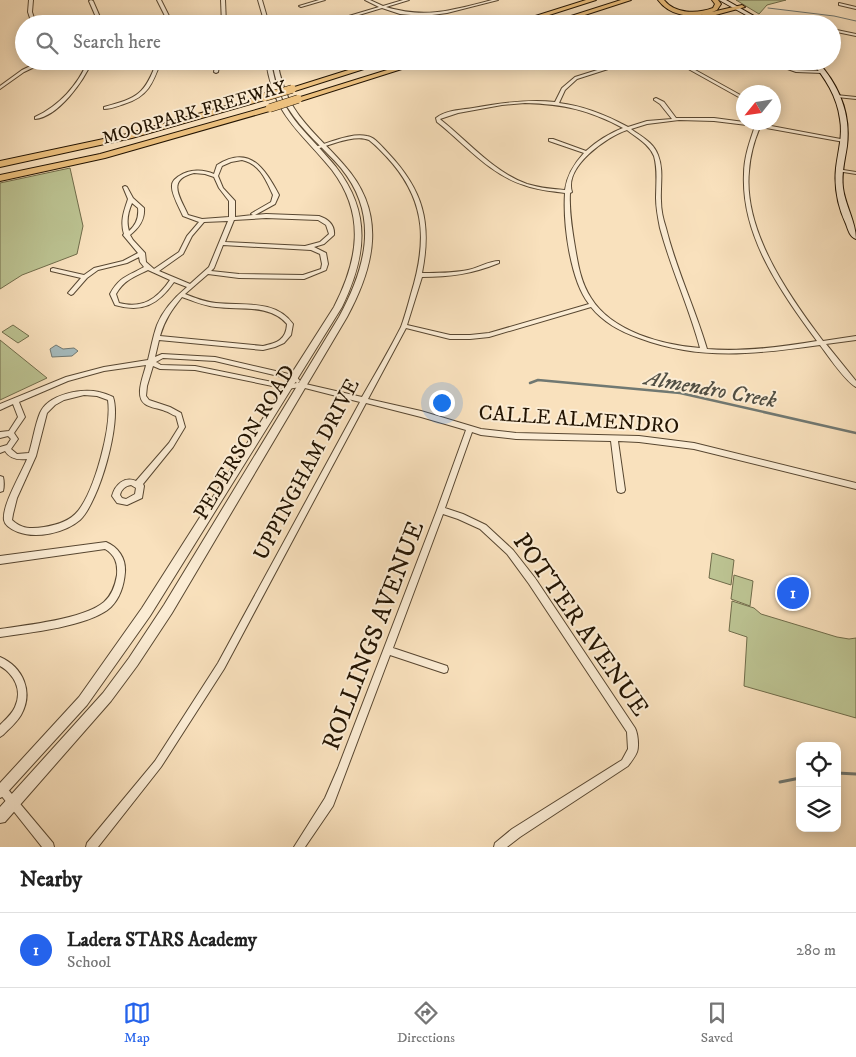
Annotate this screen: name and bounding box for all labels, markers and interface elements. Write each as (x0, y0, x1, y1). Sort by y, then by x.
search box (15, 15, 841, 70)
icon: search (33, 29, 61, 57)
text: Search here (73, 31, 161, 54)
street label: MOORPARK FREEWAY (100, 76, 289, 150)
north arrow (736, 85, 781, 130)
street label: PEDERSON ROAD (188, 360, 301, 525)
water label: Almendro Creek (640, 364, 780, 414)
street label: UPPINGHAM DRIVE (248, 374, 366, 565)
your location (429, 390, 455, 416)
street label: CALLE ALMENDRO (478, 400, 680, 440)
street label: ROLLINGS AVENUE (315, 517, 431, 754)
street label: POTTER AVENUE (506, 527, 656, 722)
pin: 1 (777, 574, 809, 612)
map controls (796, 742, 841, 832)
button: locate (796, 742, 841, 787)
button: layers (796, 787, 841, 832)
text: Nearby (20, 867, 82, 893)
text: Ladera STARS Academy (67, 929, 257, 952)
text: 1 (33, 940, 39, 960)
text: 280 m (796, 940, 836, 960)
text: School (67, 952, 111, 972)
tab: Map (123, 999, 151, 1047)
tab: Directions (397, 999, 455, 1047)
tab: Saved (701, 999, 733, 1047)

